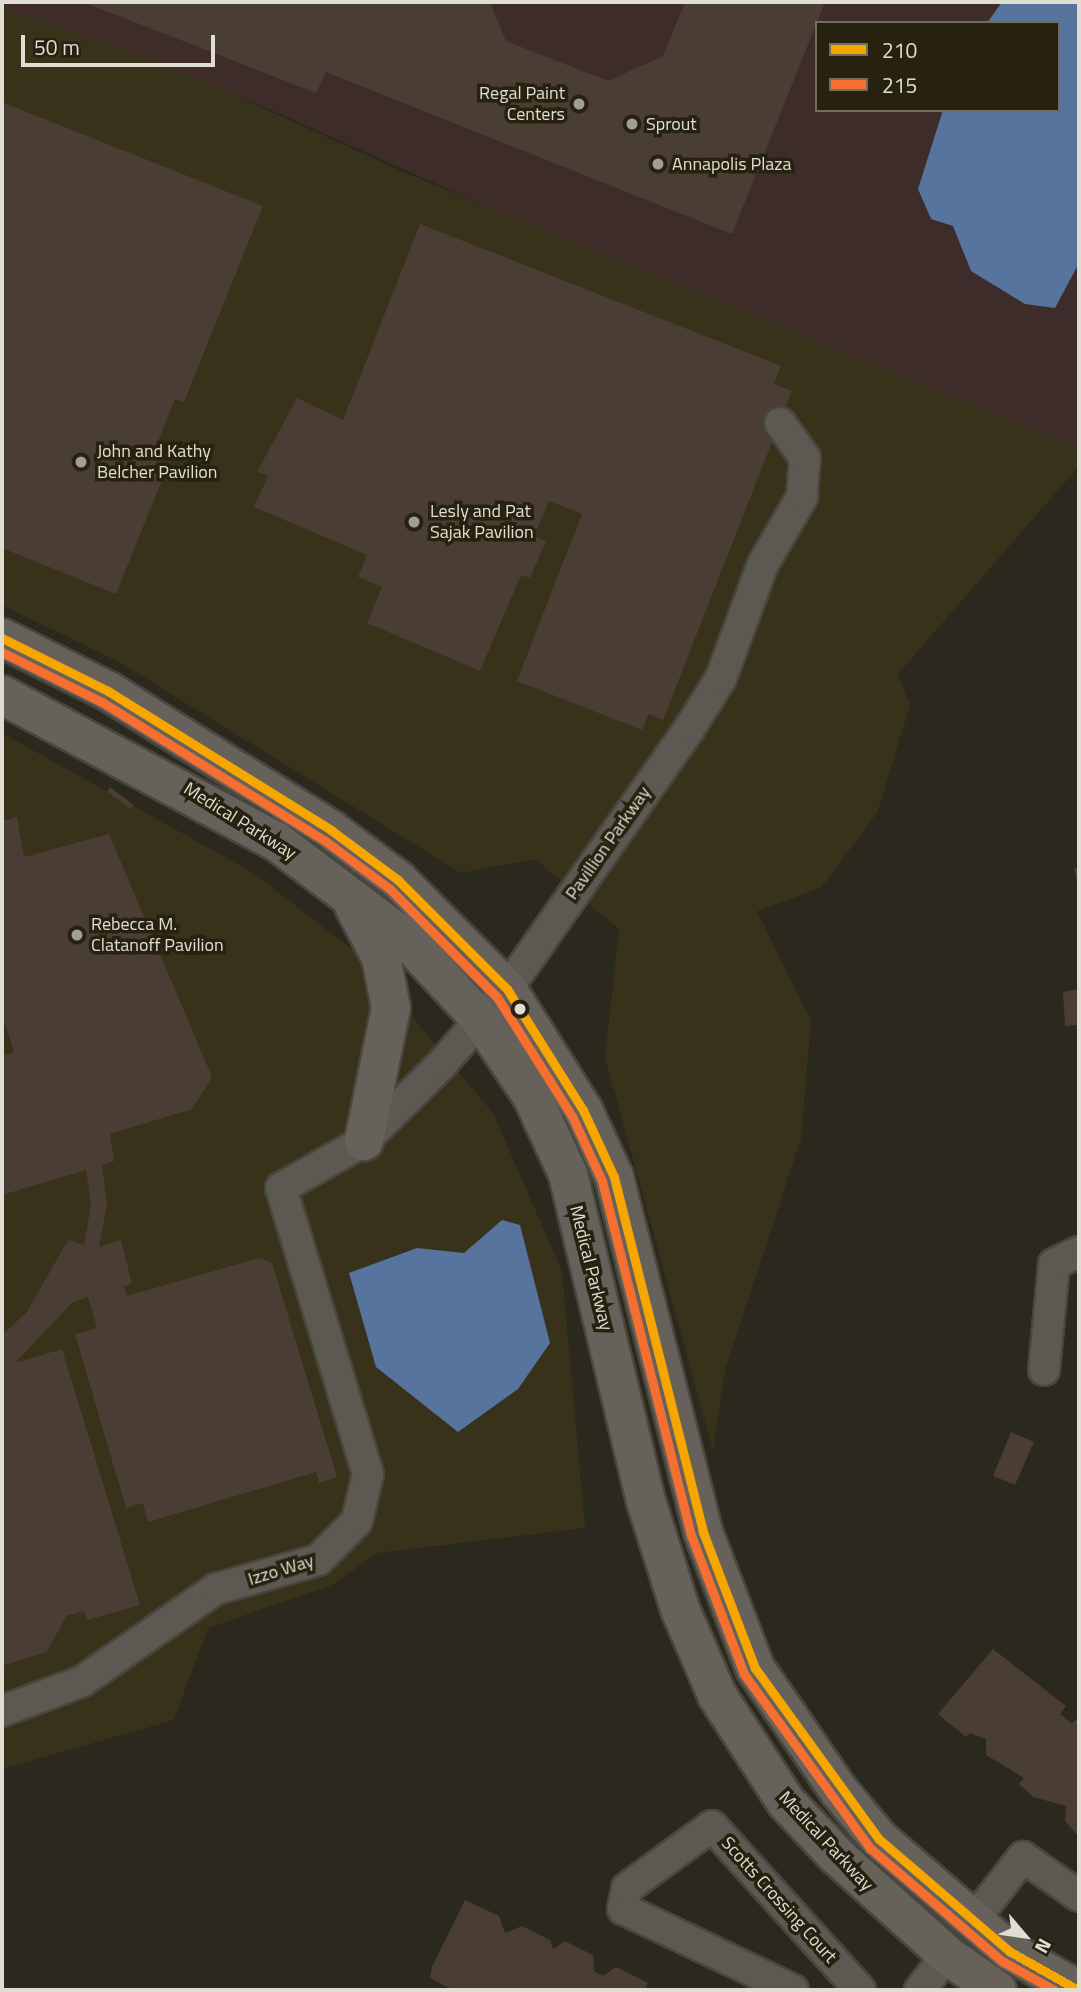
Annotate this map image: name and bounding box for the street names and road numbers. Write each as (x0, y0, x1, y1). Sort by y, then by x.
street label: Medical Parkway (180, 778, 300, 864)
street label: Pavillion Parkway (561, 782, 655, 904)
street label: Medical Parkway (565, 1203, 617, 1333)
street label: Izzo Way (246, 1550, 316, 1590)
street label: Medical Parkway (774, 1787, 878, 1895)
street label: Scotts Crossing Court (717, 1833, 841, 1967)

